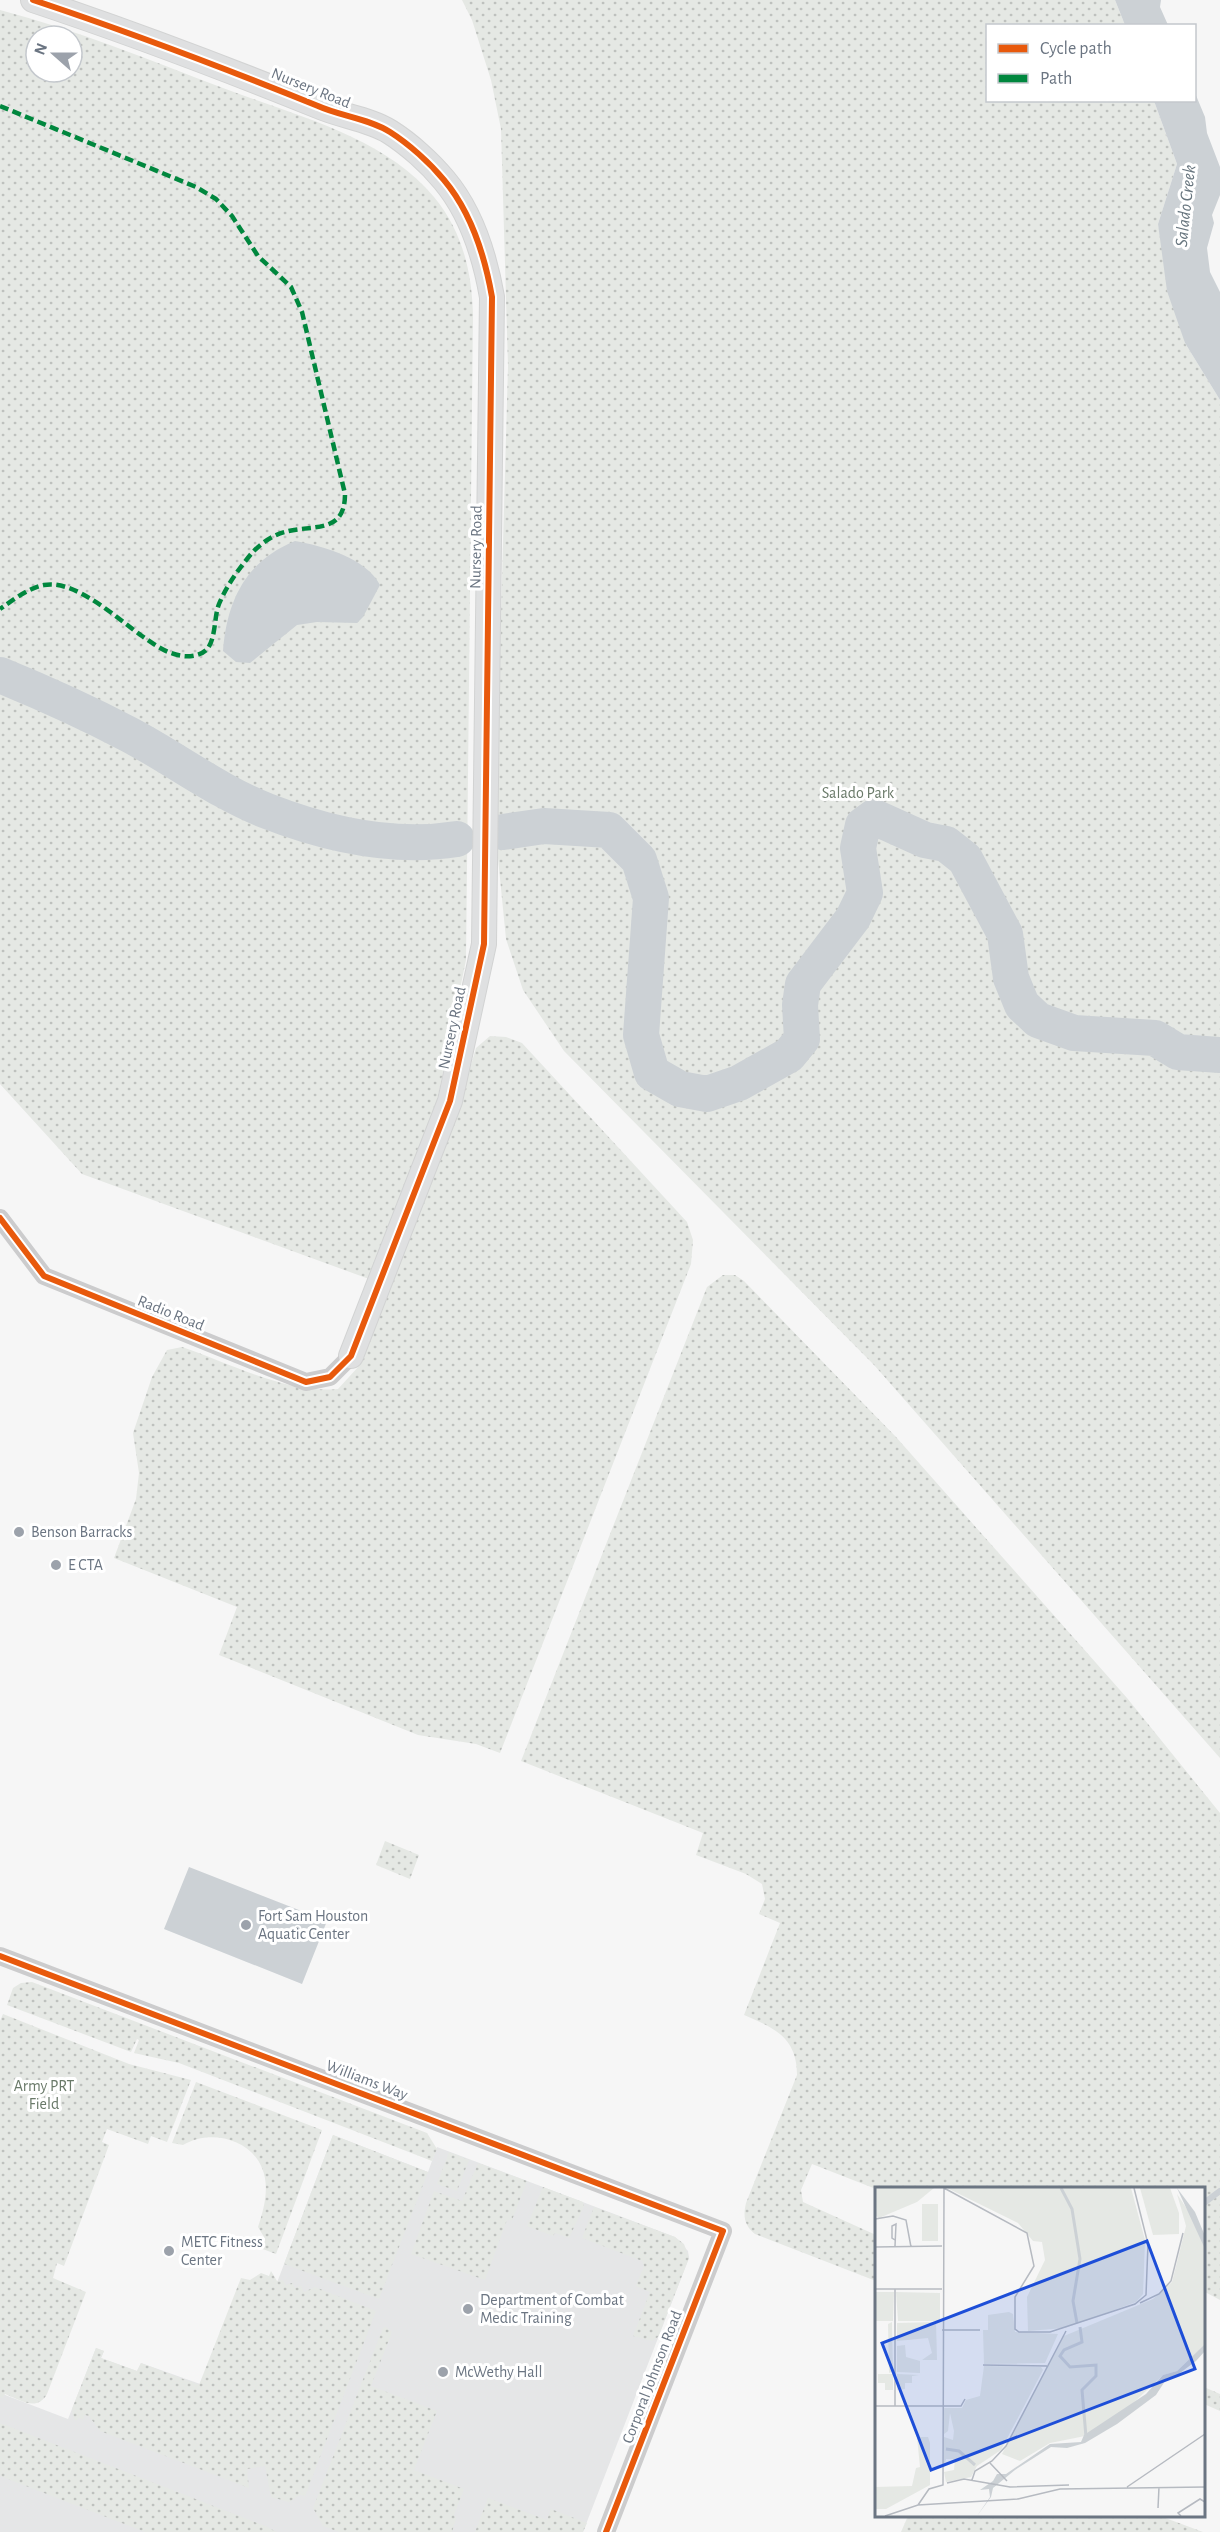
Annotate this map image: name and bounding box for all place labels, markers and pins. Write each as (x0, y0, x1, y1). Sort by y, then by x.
place label: Benson Barracks (31, 1524, 132, 1540)
marker: Benson Barracks (12, 1525, 26, 1539)
place label: E CTA (68, 1557, 103, 1573)
marker: E CTA (49, 1558, 63, 1572)
place label: Fort Sam Houston Aquatic Center (258, 1908, 368, 1942)
marker: Fort Sam Houston Aquatic Center (239, 1918, 253, 1932)
place label: METC Fitness Center (181, 2234, 263, 2268)
marker: METC Fitness Center (162, 2244, 176, 2258)
place label: Department of Combat Medic Training (480, 2292, 624, 2326)
marker: Department of Combat Medic Training (461, 2302, 475, 2316)
place label: McWethy Hall (455, 2364, 543, 2381)
marker: McWethy Hall (436, 2365, 450, 2379)

